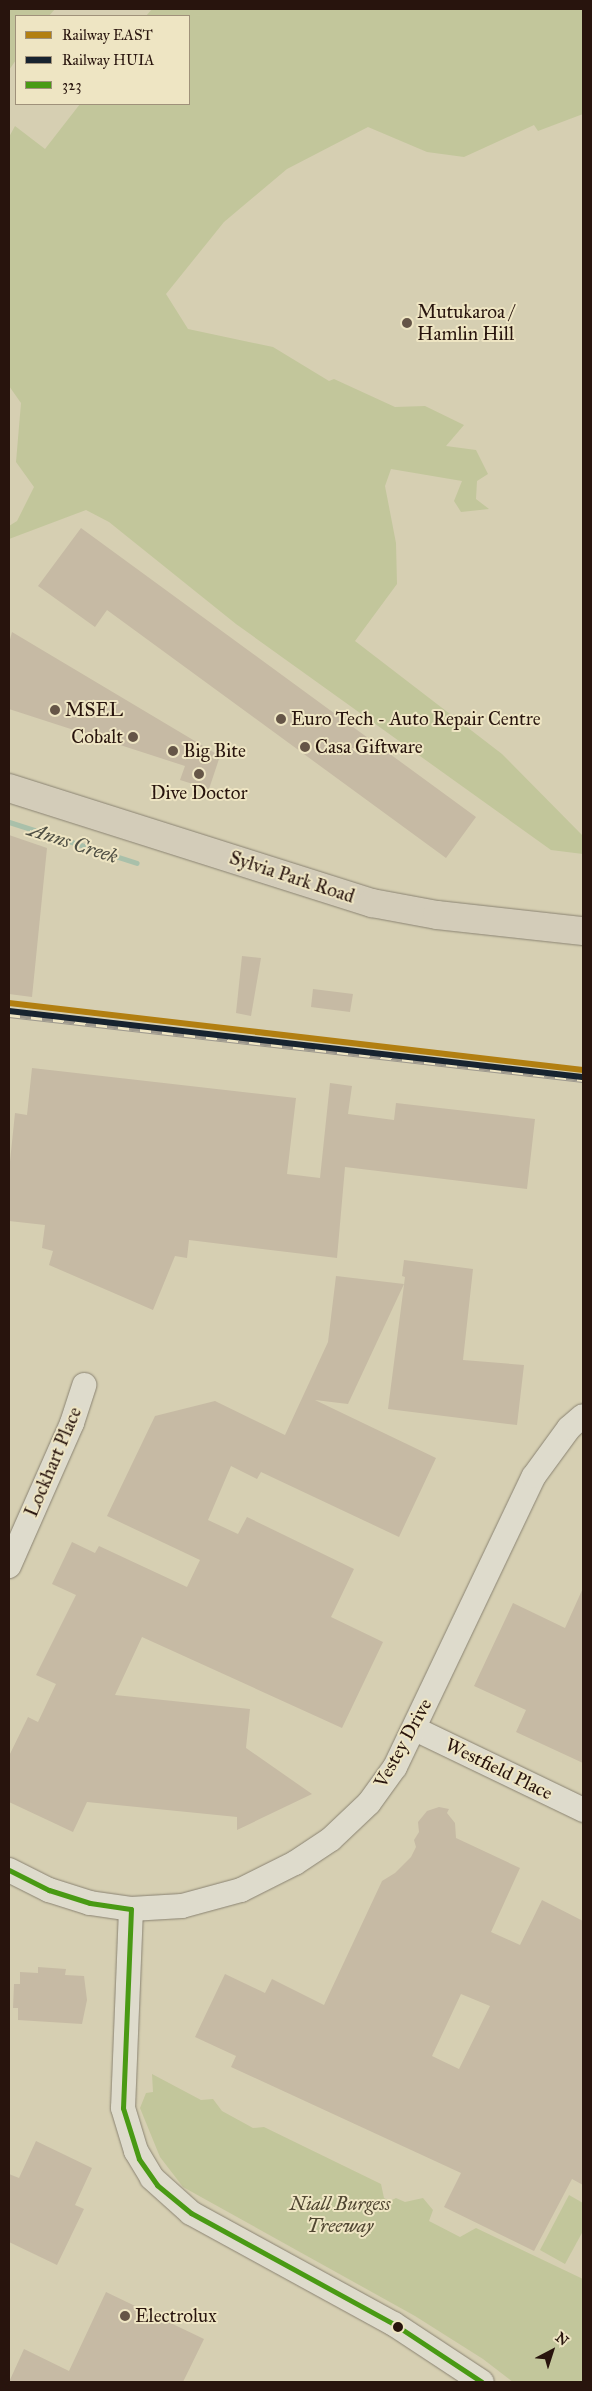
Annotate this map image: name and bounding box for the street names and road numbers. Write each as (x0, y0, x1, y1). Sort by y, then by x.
street label: Sylvia Park Road (227, 846, 357, 908)
street label: Lockhart Place (20, 1404, 86, 1520)
street label: Vestey Drive (369, 1695, 437, 1791)
street label: Westfield Place (442, 1733, 556, 1805)

